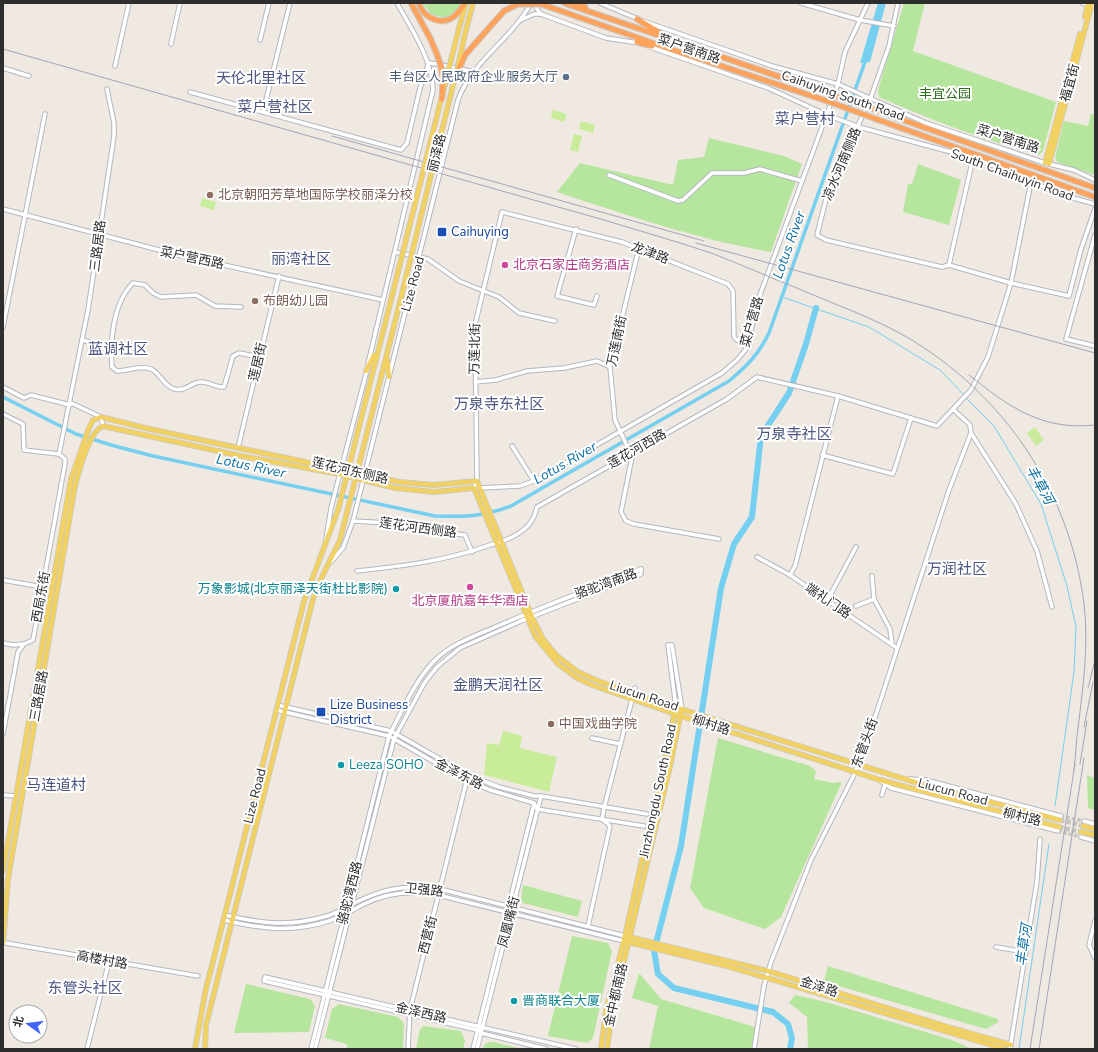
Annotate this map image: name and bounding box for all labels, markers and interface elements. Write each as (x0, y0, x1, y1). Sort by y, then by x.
street label: 菜户营南路 (655, 30, 723, 68)
street label: 福宜街 (1056, 62, 1084, 104)
street label: Caihuying South Road (779, 66, 907, 126)
district label: 天伦北里社区 (216, 68, 306, 88)
place label: 丰台区人民政府企业服务大厅 (389, 68, 558, 86)
marker: 丰台区人民政府企业服务大厅 (561, 72, 571, 82)
park label: 丰宜公园 (919, 85, 971, 103)
district label: 菜户营社区 (237, 97, 313, 117)
district label: 菜户营村 (775, 109, 835, 129)
street label: 菜户营南路 (974, 120, 1042, 158)
street label: 凉水河南侧路 (818, 125, 866, 203)
street label: 丽泽路 (424, 132, 450, 174)
street label: South Chaihuyin Road (948, 144, 1076, 206)
place label: 北京朝阳芳草地国际学校丽泽分校 (218, 186, 413, 204)
marker: 北京朝阳芳草地国际学校丽泽分校 (205, 190, 215, 200)
water label: Lotus River (768, 208, 810, 281)
street label: 三路居路 (86, 219, 110, 273)
place label: Caihuying (451, 223, 509, 241)
marker: Caihuying (436, 226, 448, 238)
street label: 龙津路 (629, 238, 671, 268)
street label: 菜户营西路 (158, 242, 226, 274)
district label: 丽湾社区 (271, 249, 331, 269)
street label: Lize Road (397, 254, 429, 314)
place label: 北京石家庄商务酒店 (513, 256, 630, 274)
marker: 北京石家庄商务酒店 (500, 260, 510, 270)
place label: 布朗幼儿园 (263, 292, 328, 310)
street label: 菜户营路 (736, 295, 768, 349)
marker: 布朗幼儿园 (250, 296, 260, 306)
street label: 万莲南街 (603, 314, 631, 368)
street label: 万莲北街 (466, 323, 484, 375)
district label: 蓝调社区 (88, 339, 148, 359)
street label: 莲居街 (245, 341, 271, 383)
district label: 万泉寺东社区 (454, 394, 544, 414)
district label: 万泉寺社区 (756, 424, 832, 444)
street label: 莲花河西路 (604, 425, 670, 473)
water label: Lotus River (530, 437, 601, 489)
water label: Lotus River (215, 449, 288, 483)
street label: 莲花河东侧路 (310, 453, 390, 489)
water label: 丰草河 (1022, 462, 1060, 511)
street label: 莲花河西侧路 (378, 514, 458, 542)
district label: 万润社区 (927, 559, 987, 579)
street label: 骆驼湾南路 (572, 564, 640, 604)
street label: 西局东街 (28, 570, 54, 624)
street label: 端礼门路 (801, 579, 855, 623)
place label: 万象影城(北京丽泽天街杜比影院) (198, 580, 388, 598)
marker: 北京厦航嘉年华酒店 (465, 582, 475, 592)
marker: 万象影城(北京丽泽天街杜比影院) (391, 584, 401, 594)
place label: 北京厦航嘉年华酒店 (411, 592, 529, 610)
street label: 三路居路 (26, 669, 52, 723)
district label: 金鹏天润社区 (453, 675, 543, 695)
street label: Liucun Road (607, 676, 681, 716)
place label: Lize Business District (330, 696, 408, 729)
marker: Lize Business District (315, 706, 327, 718)
street label: 柳村路 (690, 710, 732, 740)
place label: 中国戏曲学院 (559, 715, 637, 733)
street label: 东管头街 (848, 715, 882, 771)
marker: 中国戏曲学院 (546, 719, 556, 729)
street label: Jinzhongdu South Road (635, 722, 681, 861)
street label: 金泽东路 (432, 754, 486, 794)
place label: Leeza SOHO (349, 756, 424, 774)
marker: Leeza SOHO (336, 760, 346, 770)
street label: Lize Road (239, 766, 271, 826)
street label: Liucun Road (916, 774, 990, 810)
district label: 马连道村 (26, 775, 86, 795)
street label: 柳村路 (1001, 804, 1043, 830)
street label: 骆驼湾西路 (333, 859, 367, 927)
street label: 卫强路 (404, 879, 444, 901)
street label: 凤凰嘴街 (494, 895, 524, 949)
street label: 西营街 (415, 914, 441, 956)
water label: 丰草河 (1012, 920, 1037, 967)
street label: 高楼村路 (75, 947, 129, 973)
street label: 金中都南路 (600, 961, 632, 1029)
street label: 金泽路 (798, 972, 840, 1002)
district label: 东管头社区 (47, 978, 123, 998)
place label: 晋商联合大厦 (522, 992, 600, 1010)
marker: 晋商联合大厦 (509, 996, 519, 1006)
street label: 金泽西路 (394, 998, 448, 1028)
north arrow (8, 1004, 48, 1044)
text: 北 (10, 1015, 27, 1029)

